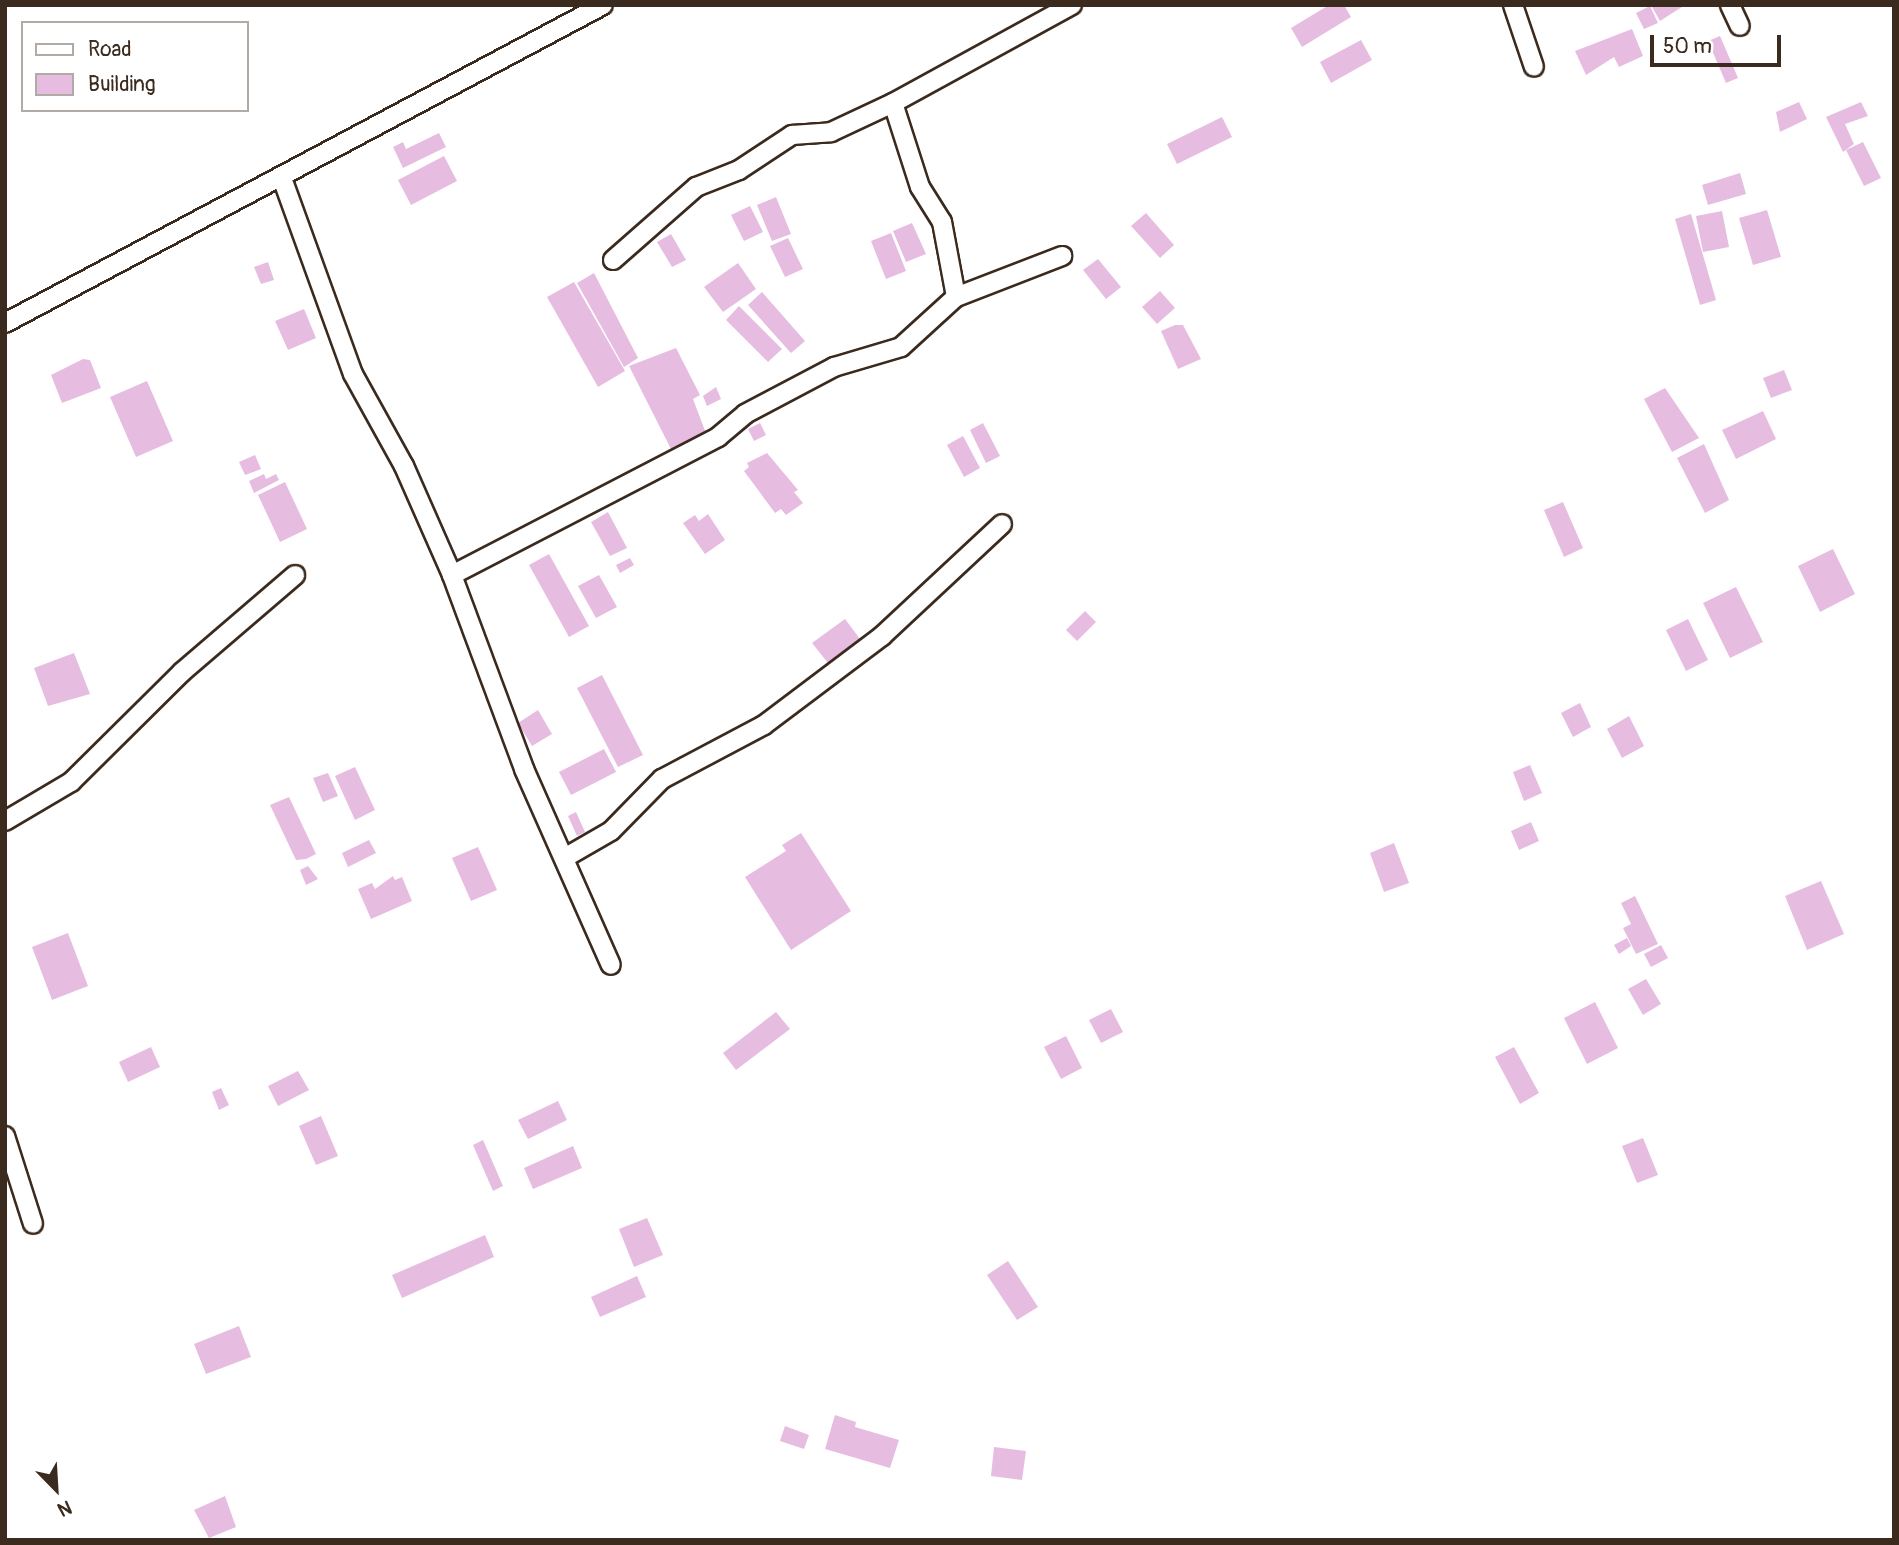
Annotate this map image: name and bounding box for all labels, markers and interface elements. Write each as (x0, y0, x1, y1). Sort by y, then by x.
legend (21, 21, 248, 112)
scale bar (1654, 21, 1785, 65)
text: 50 m (1663, 33, 1712, 60)
text: Road (88, 36, 132, 63)
text: Building (88, 71, 155, 98)
north arrow (21, 1454, 91, 1524)
text: N (54, 1495, 75, 1522)

